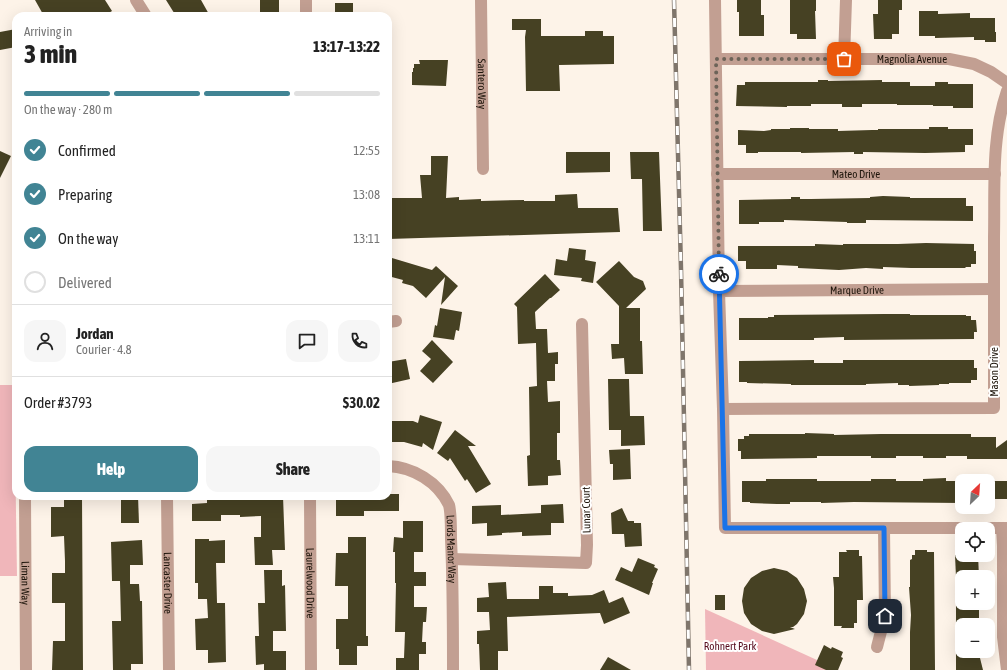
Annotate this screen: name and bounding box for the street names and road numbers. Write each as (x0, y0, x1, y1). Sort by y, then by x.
street label: Magnolia Avenue (877, 53, 947, 65)
street label: Santero Way (476, 59, 488, 110)
street label: Mateo Drive (832, 168, 880, 180)
street label: Marque Drive (830, 284, 884, 296)
street label: Mason Drive (988, 347, 1000, 397)
street label: Lunar Court (580, 487, 592, 533)
street label: Lords Manor Way (444, 514, 458, 584)
street label: Laurelwood Drive (304, 548, 317, 618)
street label: Lancaster Drive (162, 552, 174, 614)
street label: Liman Way (19, 561, 32, 606)

